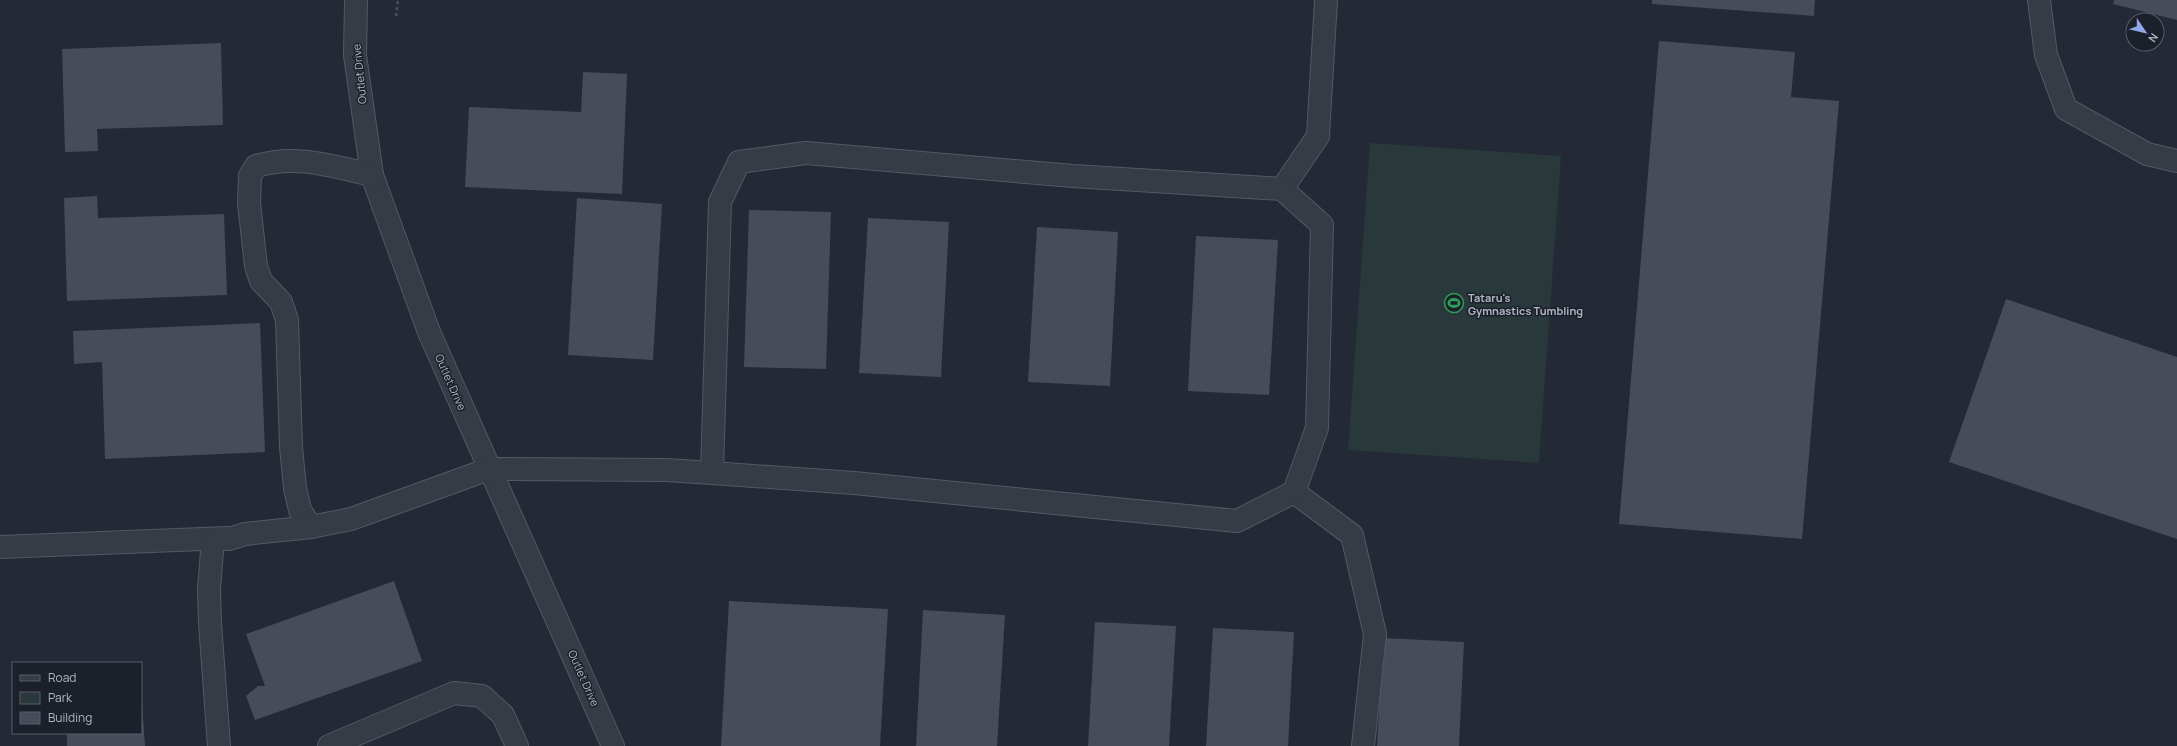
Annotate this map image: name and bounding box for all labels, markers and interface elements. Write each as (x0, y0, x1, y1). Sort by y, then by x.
north arrow (2125, 12, 2165, 52)
text: N (2145, 30, 2162, 46)
street label: Outlet Drive (348, 43, 370, 105)
place label: Tataru's Gymnastics Tumbling (1468, 290, 1583, 318)
sports icon: Tataru's Gymnastics Tumbling (1443, 292, 1465, 314)
street label: Outlet Drive (432, 351, 470, 413)
street label: Outlet Drive (565, 647, 603, 709)
legend (12, 662, 142, 734)
text: Road (48, 669, 76, 686)
text: Park (48, 689, 73, 706)
text: Building (48, 709, 92, 726)

